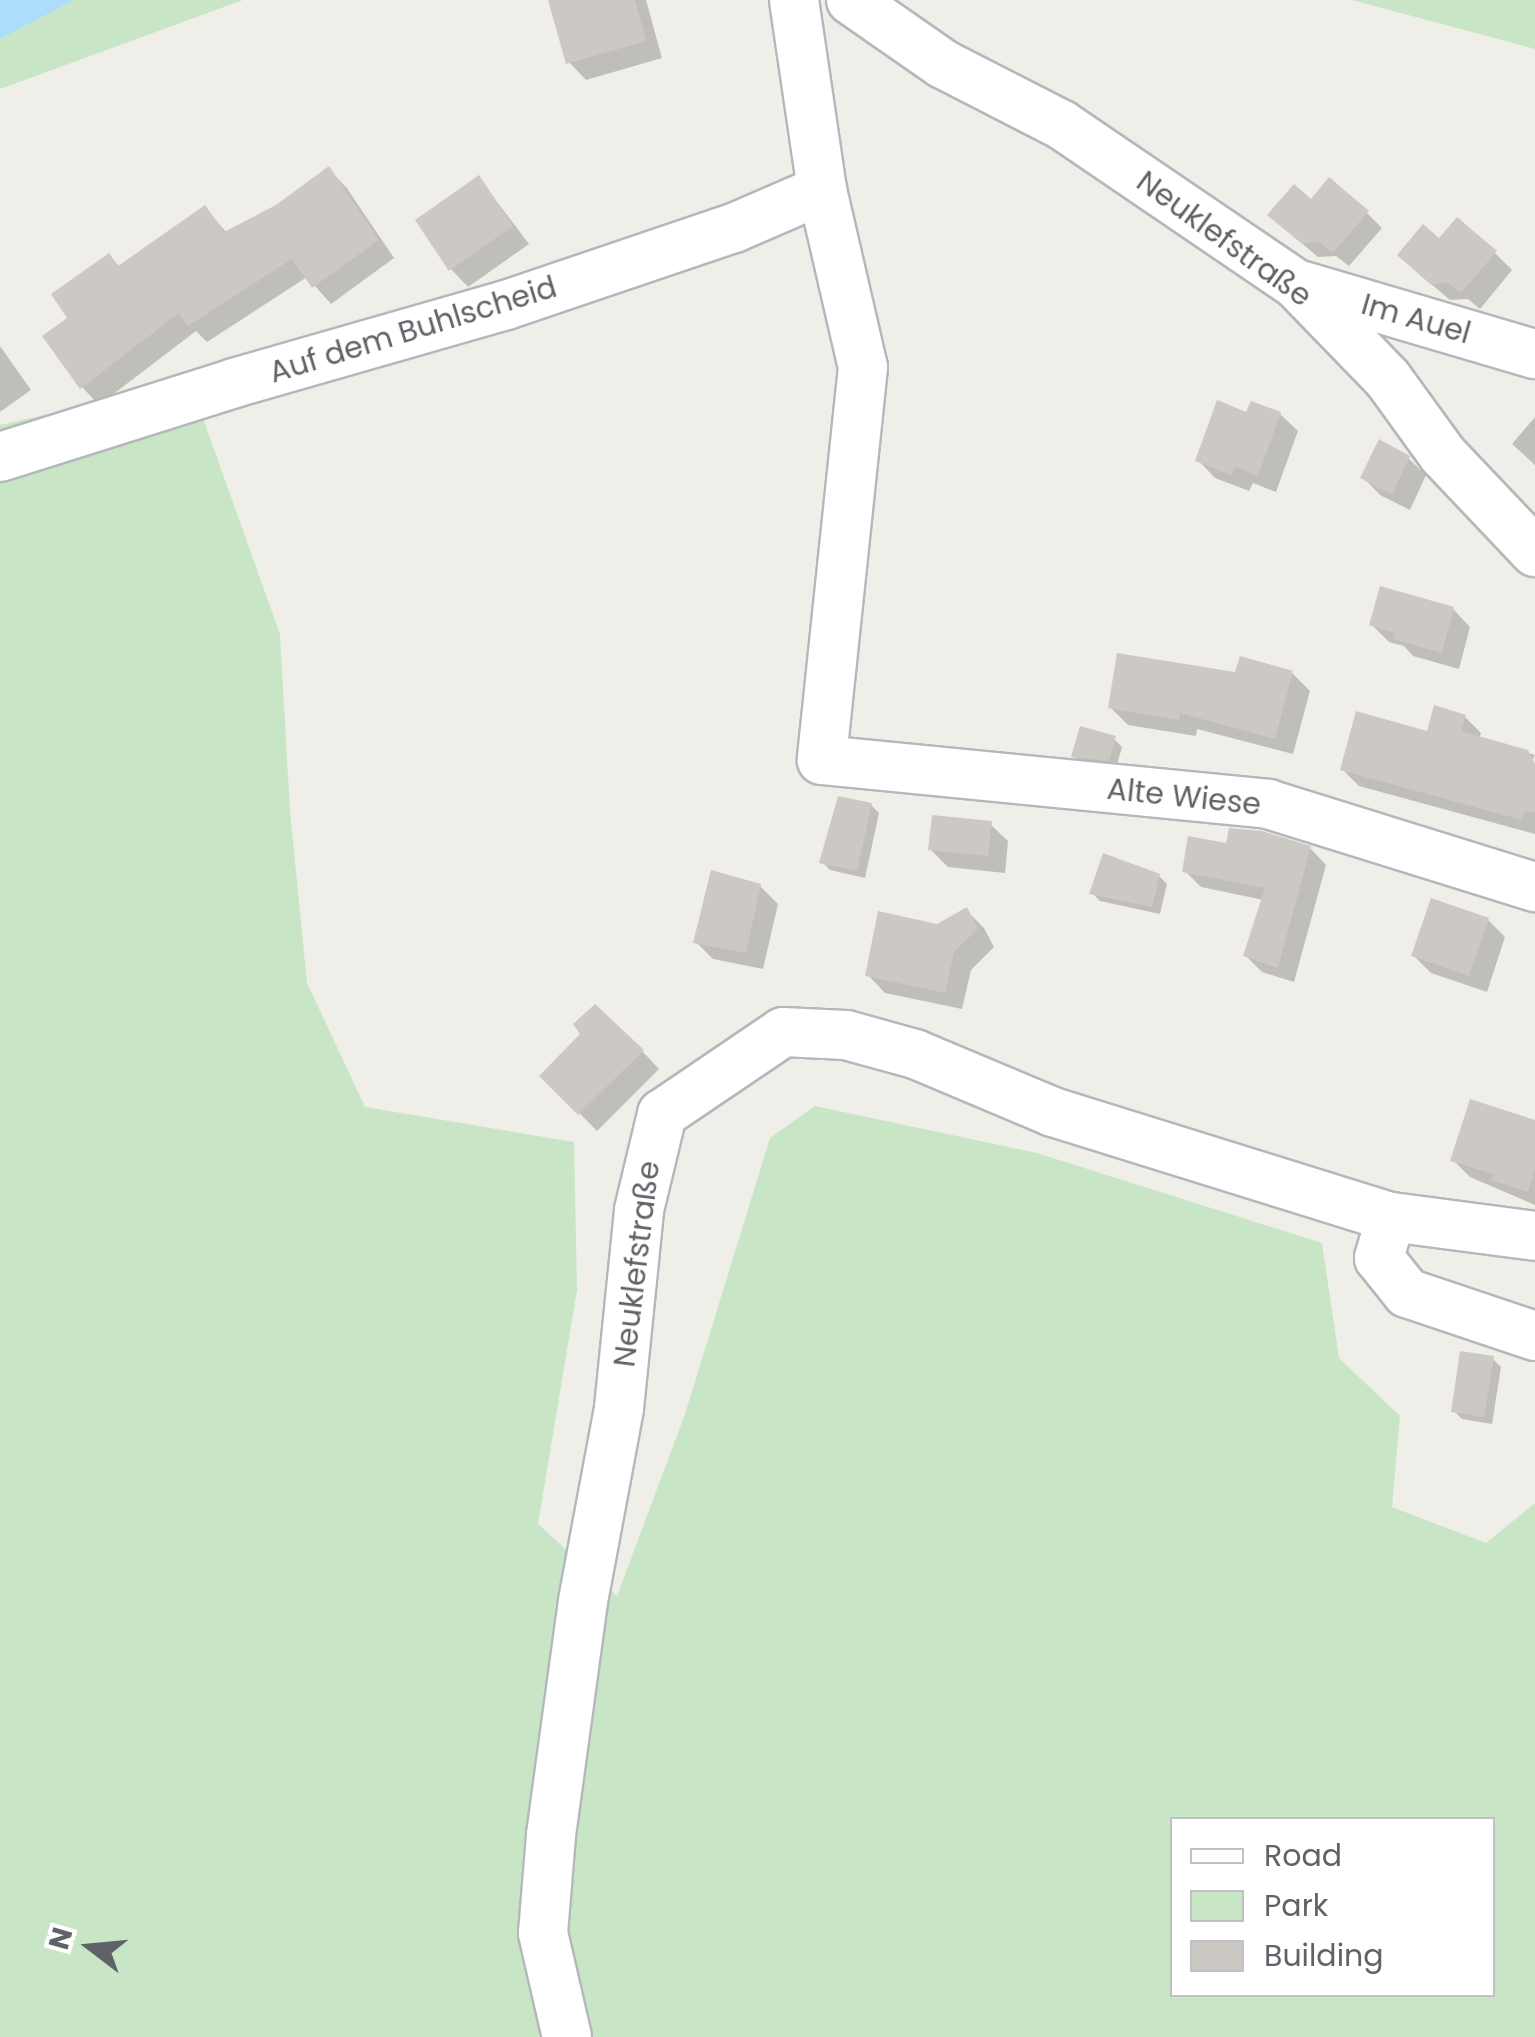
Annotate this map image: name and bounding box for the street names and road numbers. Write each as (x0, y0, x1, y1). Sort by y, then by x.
street label: Neuklefstraße (1130, 164, 1318, 314)
street label: Auf dem Buhlscheid (265, 269, 561, 391)
street label: Im Auel (1357, 286, 1475, 352)
street label: Alte Wiese (1105, 771, 1263, 823)
street label: Neuklefstraße (607, 1159, 667, 1369)

